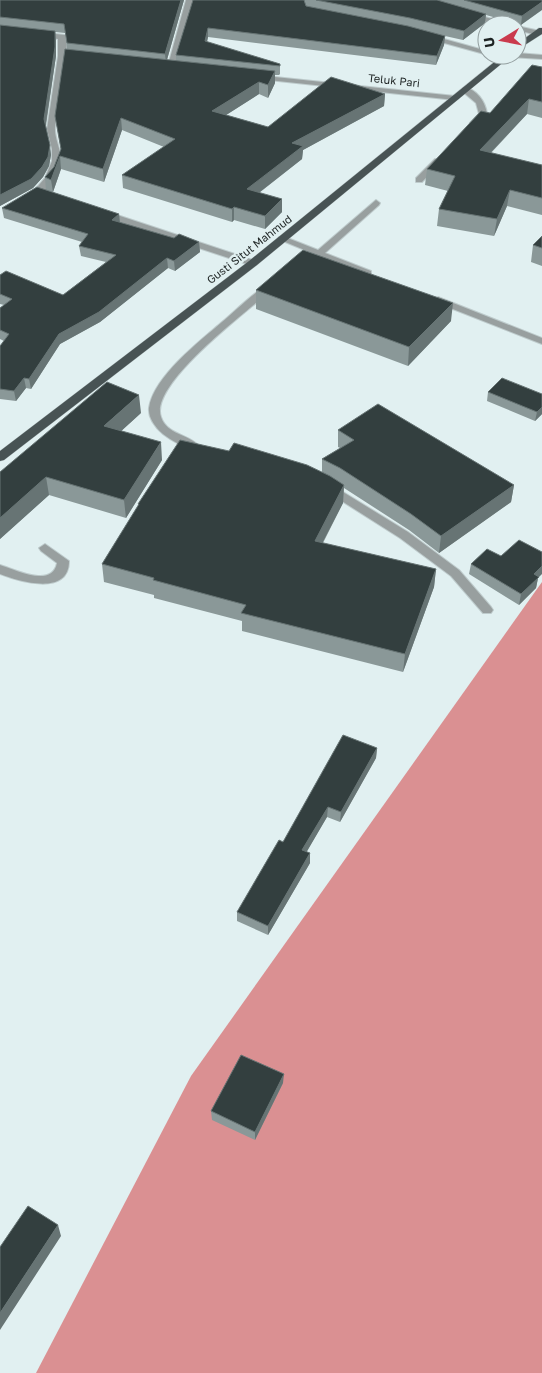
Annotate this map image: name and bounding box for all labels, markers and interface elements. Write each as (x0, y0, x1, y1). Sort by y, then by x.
north arrow (477, 15, 527, 65)
text: U (479, 36, 498, 49)
street label: Teluk Pari (368, 71, 421, 89)
street label: Gusti Situt Mahmud (204, 212, 294, 286)

